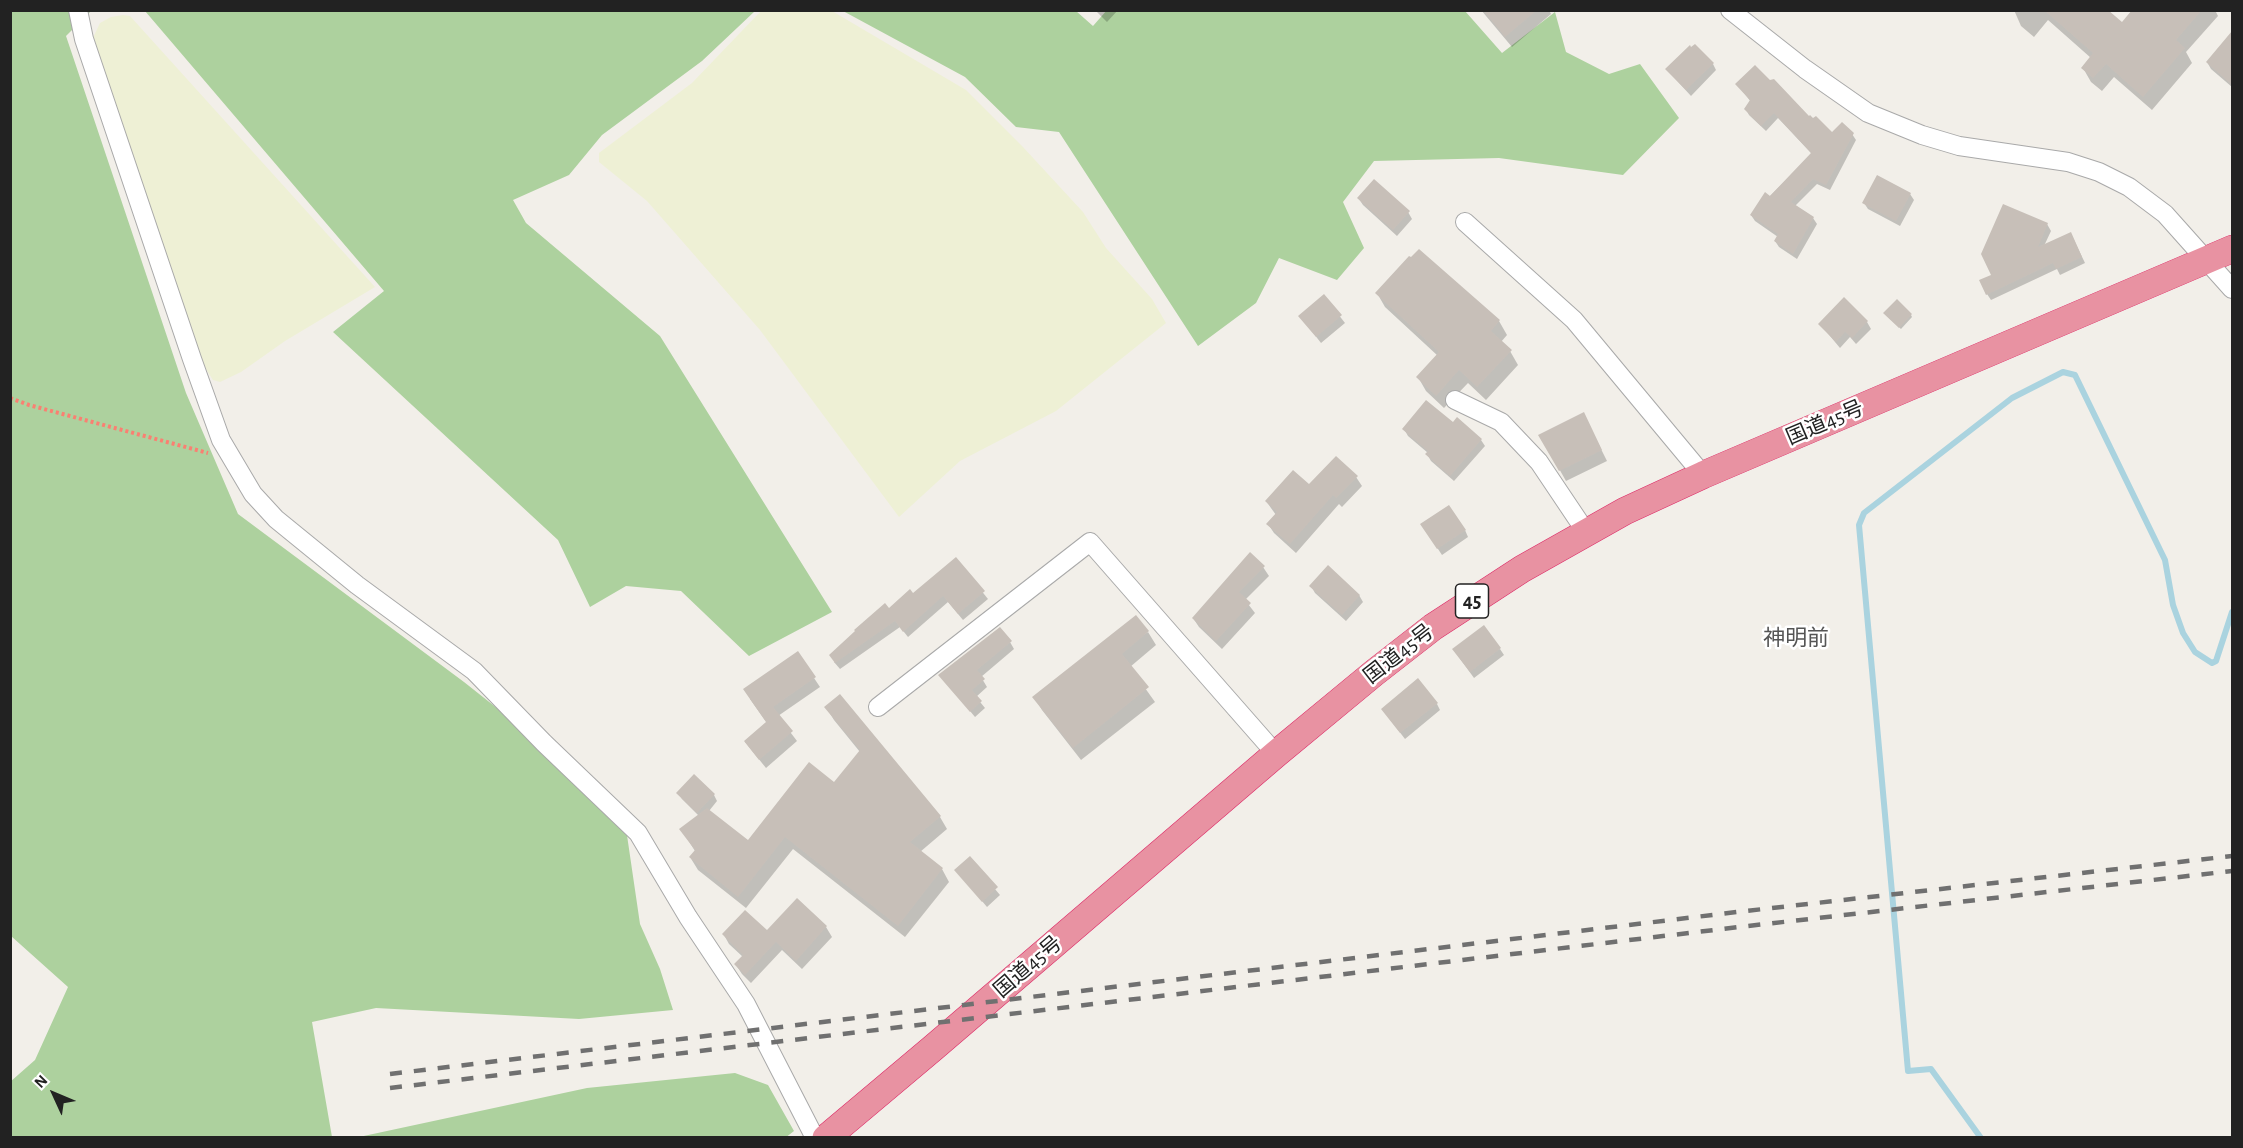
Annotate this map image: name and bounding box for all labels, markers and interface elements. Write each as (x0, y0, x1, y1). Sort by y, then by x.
street label: 国道45号 (1782, 395, 1868, 451)
road number: 45 (1456, 584, 1488, 618)
street label: 国道45号 (1359, 619, 1439, 689)
district label: 神明前 (1763, 625, 1829, 651)
street label: 国道45号 (989, 931, 1067, 1003)
north arrow (24, 1064, 84, 1124)
text: N (31, 1072, 51, 1091)

